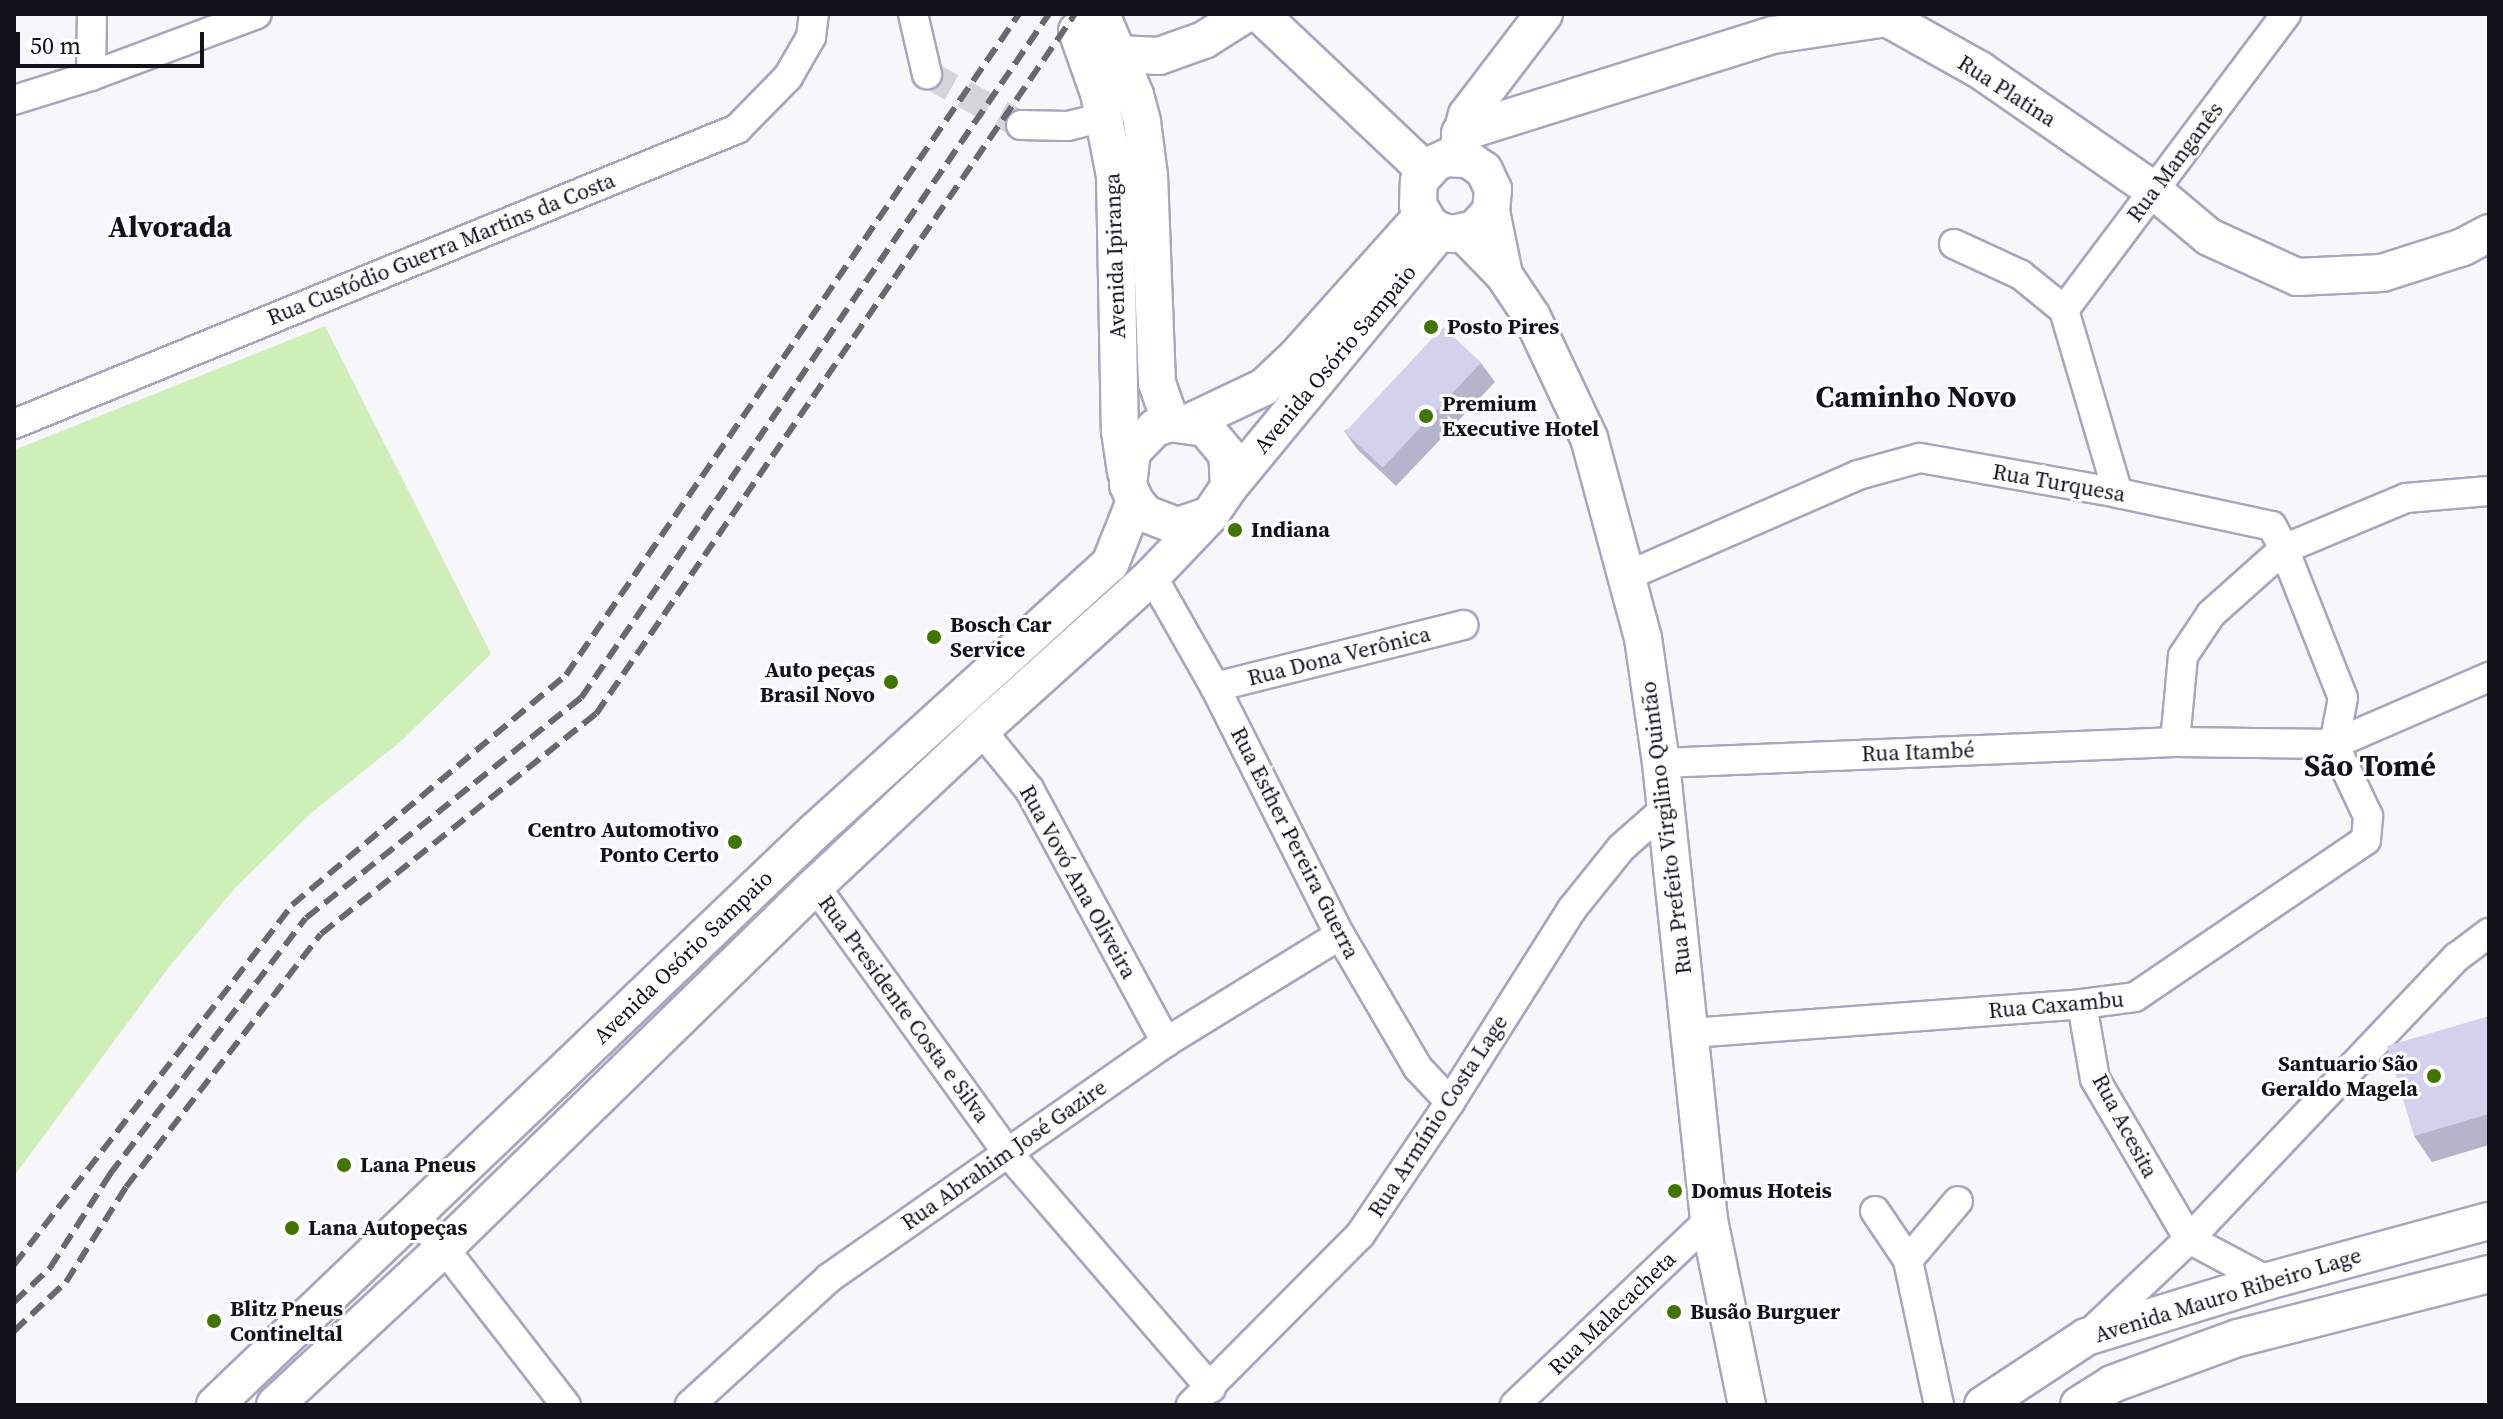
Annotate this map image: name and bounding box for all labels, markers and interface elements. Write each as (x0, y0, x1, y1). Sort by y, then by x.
scale bar (20, 16, 208, 66)
text: 50 m (30, 29, 81, 62)
street label: Rua Platina (1953, 49, 2061, 133)
street label: Rua Manganês (2121, 97, 2229, 227)
street label: Rua Custódio Guerra Martins da Costa (263, 167, 619, 331)
street label: Avenida Ipiranga (1099, 173, 1131, 339)
district label: Alvorada (108, 209, 232, 245)
street label: Avenida Osório Sampaio (1248, 259, 1422, 459)
place label: Posto Pires (1447, 314, 1559, 340)
marker: Posto Pires (1422, 318, 1440, 336)
district label: Caminho Novo (1816, 379, 2016, 415)
place label: Premium Executive Hotel (1442, 390, 1599, 442)
marker: Premium Executive Hotel (1417, 407, 1435, 425)
street label: Rua Turquesa (1990, 458, 2128, 508)
place label: Indiana (1251, 517, 1330, 543)
marker: Indiana (1226, 521, 1244, 539)
place label: Bosch Car Service (950, 611, 1052, 662)
street label: Rua Dona Verônica (1245, 620, 1433, 692)
marker: Bosch Car Service (925, 628, 943, 646)
place label: Auto peças Brasil Novo (760, 656, 875, 708)
marker: Auto peças Brasil Novo (882, 673, 900, 691)
street label: Rua Prefeito Virgilino Quintão (1635, 680, 1697, 976)
street label: Rua Esther Pereira Guerra (1225, 723, 1365, 963)
street label: Rua Itambé (1861, 737, 1975, 767)
district label: São Tomé (2304, 748, 2436, 784)
street label: Rua Vovó Ana Oliveira (1014, 780, 1142, 984)
place label: Centro Automotivo Ponto Certo (527, 816, 719, 868)
marker: Centro Automotivo Ponto Certo (726, 833, 744, 851)
street label: Avenida Osório Sampaio (588, 865, 778, 1049)
street label: Rua Presidente Costa e Silva (813, 890, 995, 1128)
street label: Rua Caxambu (1987, 986, 2125, 1024)
street label: Rua Armínio Costa Lage (1363, 1010, 1513, 1222)
place label: Santuario São Geraldo Magela (2261, 1050, 2418, 1102)
marker: Santuario São Geraldo Magela (2425, 1067, 2443, 1085)
street label: Rua Acesita (2087, 1070, 2163, 1182)
street label: Rua Abrahim José Gazire (896, 1074, 1112, 1236)
place label: Lana Pneus (360, 1152, 476, 1178)
marker: Lana Pneus (335, 1156, 353, 1174)
place label: Domus Hoteis (1691, 1178, 1832, 1204)
marker: Domus Hoteis (1666, 1182, 1684, 1200)
place label: Lana Autopeças (308, 1215, 468, 1241)
marker: Lana Autopeças (283, 1219, 301, 1237)
street label: Avenida Mauro Ribeiro Lage (2091, 1242, 2365, 1348)
street label: Rua Malacacheta (1543, 1246, 1681, 1380)
place label: Blitz Pneus Contineltal (230, 1295, 343, 1346)
place label: Busão Burguer (1690, 1299, 1840, 1325)
marker: Busão Burguer (1665, 1303, 1683, 1321)
marker: Blitz Pneus Contineltal (205, 1312, 223, 1330)

